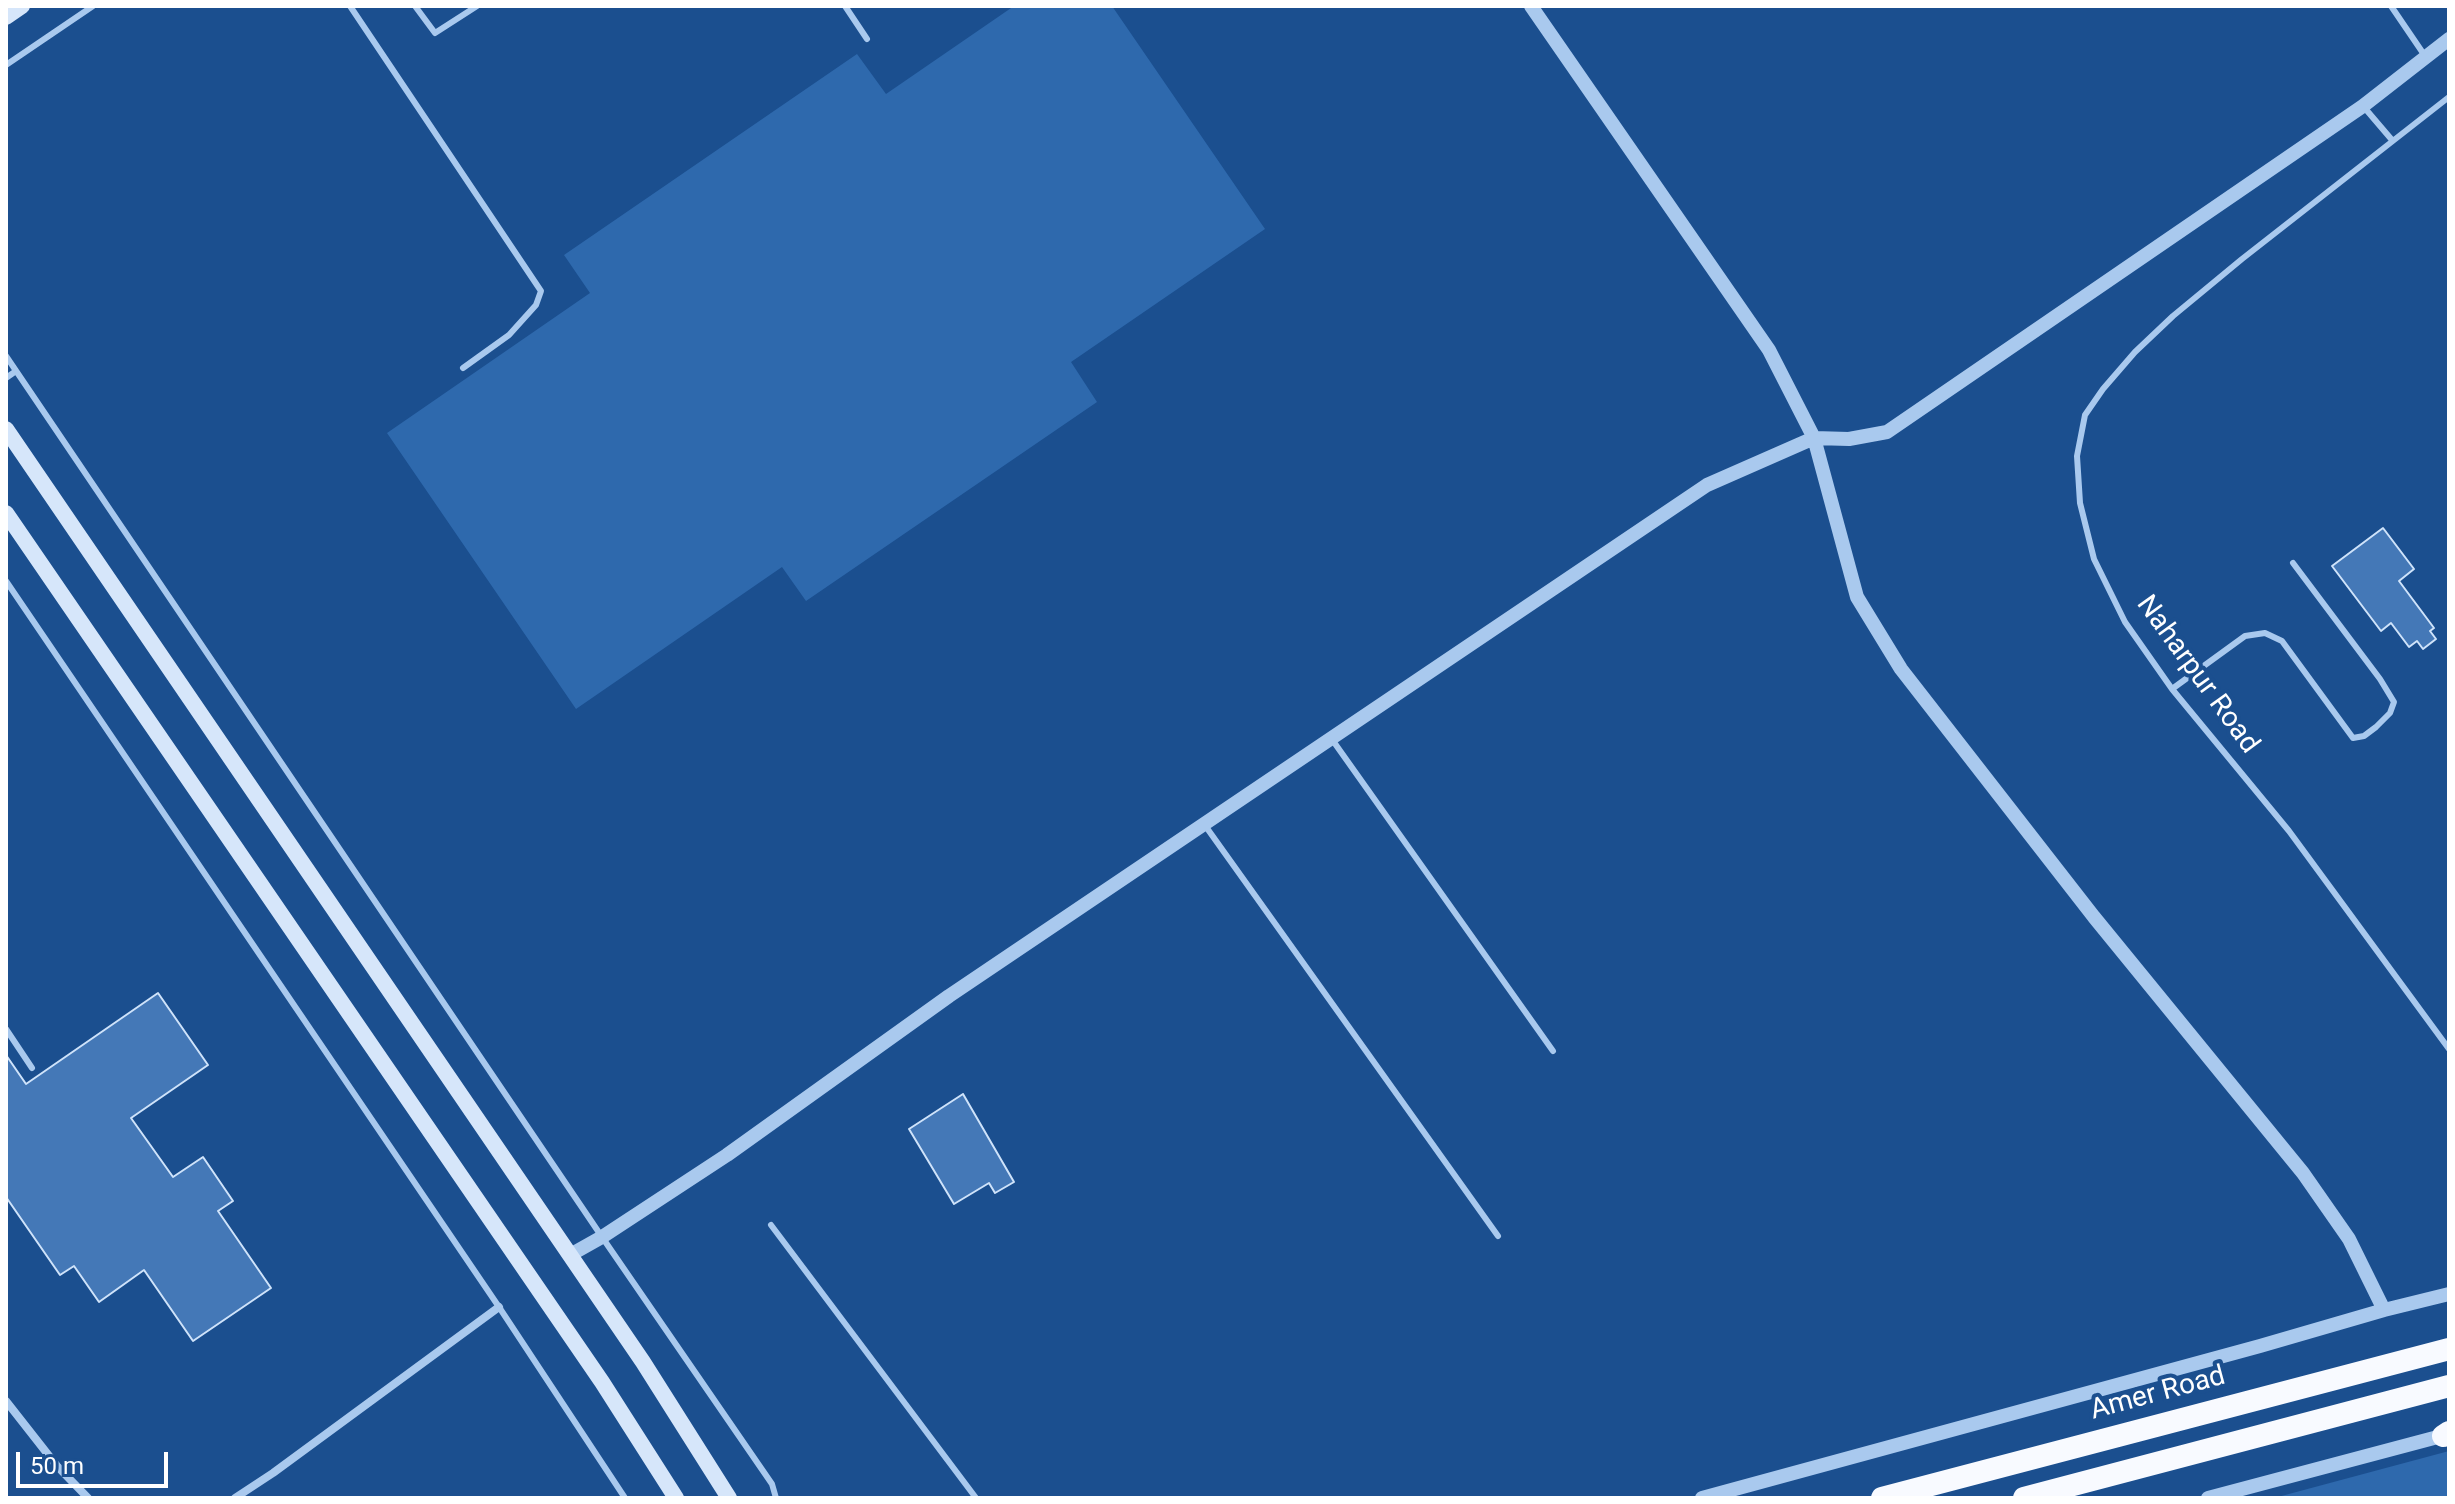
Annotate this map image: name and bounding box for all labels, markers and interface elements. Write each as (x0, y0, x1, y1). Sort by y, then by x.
street label: Naharpur Road (2128, 589, 2266, 761)
street label: Amer Road (2087, 1360, 2229, 1428)
scale bar (20, 1436, 172, 1486)
text: 50 m (30, 1452, 84, 1480)

